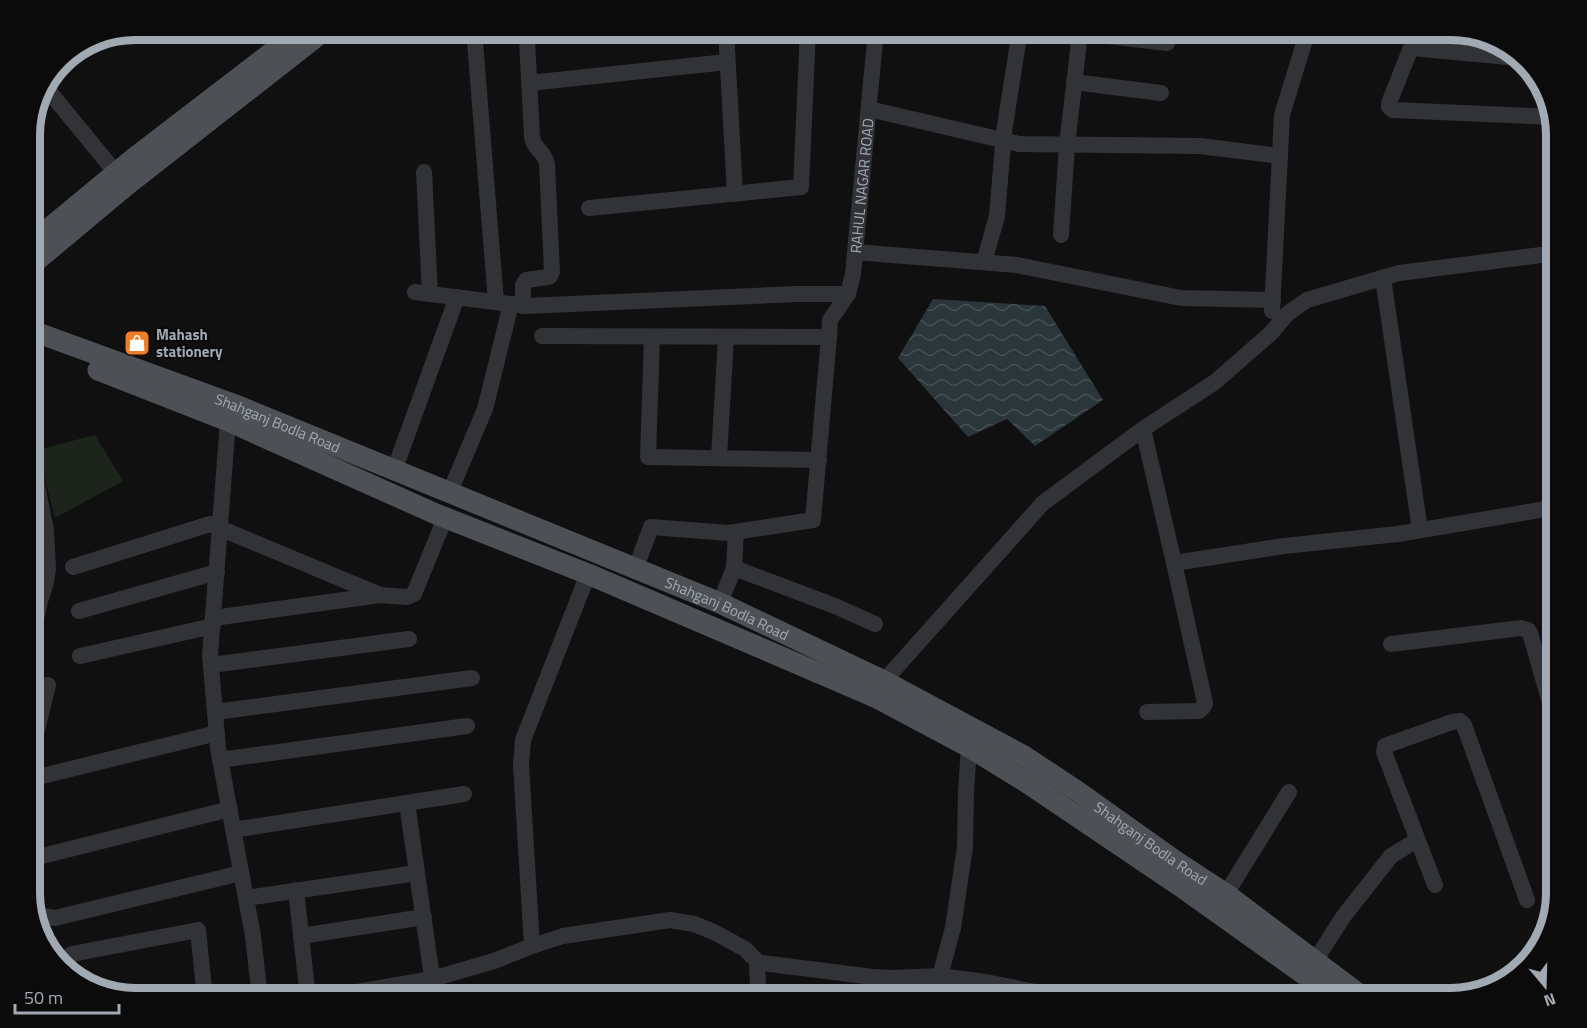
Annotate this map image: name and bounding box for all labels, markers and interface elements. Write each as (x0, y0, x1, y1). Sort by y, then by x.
street label: RAHUL NAGAR ROAD (844, 117, 879, 254)
place label: Mahash stationery (156, 323, 223, 363)
shop icon: Mahash stationery (122, 328, 152, 358)
street label: Shahganj Bodla Road (212, 387, 344, 458)
street label: Shahganj Bodla Road (662, 570, 793, 646)
street label: Shahganj Bodla Road (1090, 795, 1212, 891)
north arrow (1515, 956, 1575, 1016)
scale bar (15, 977, 118, 1015)
text: 50 m (24, 984, 63, 1011)
text: N (1541, 987, 1559, 1013)

